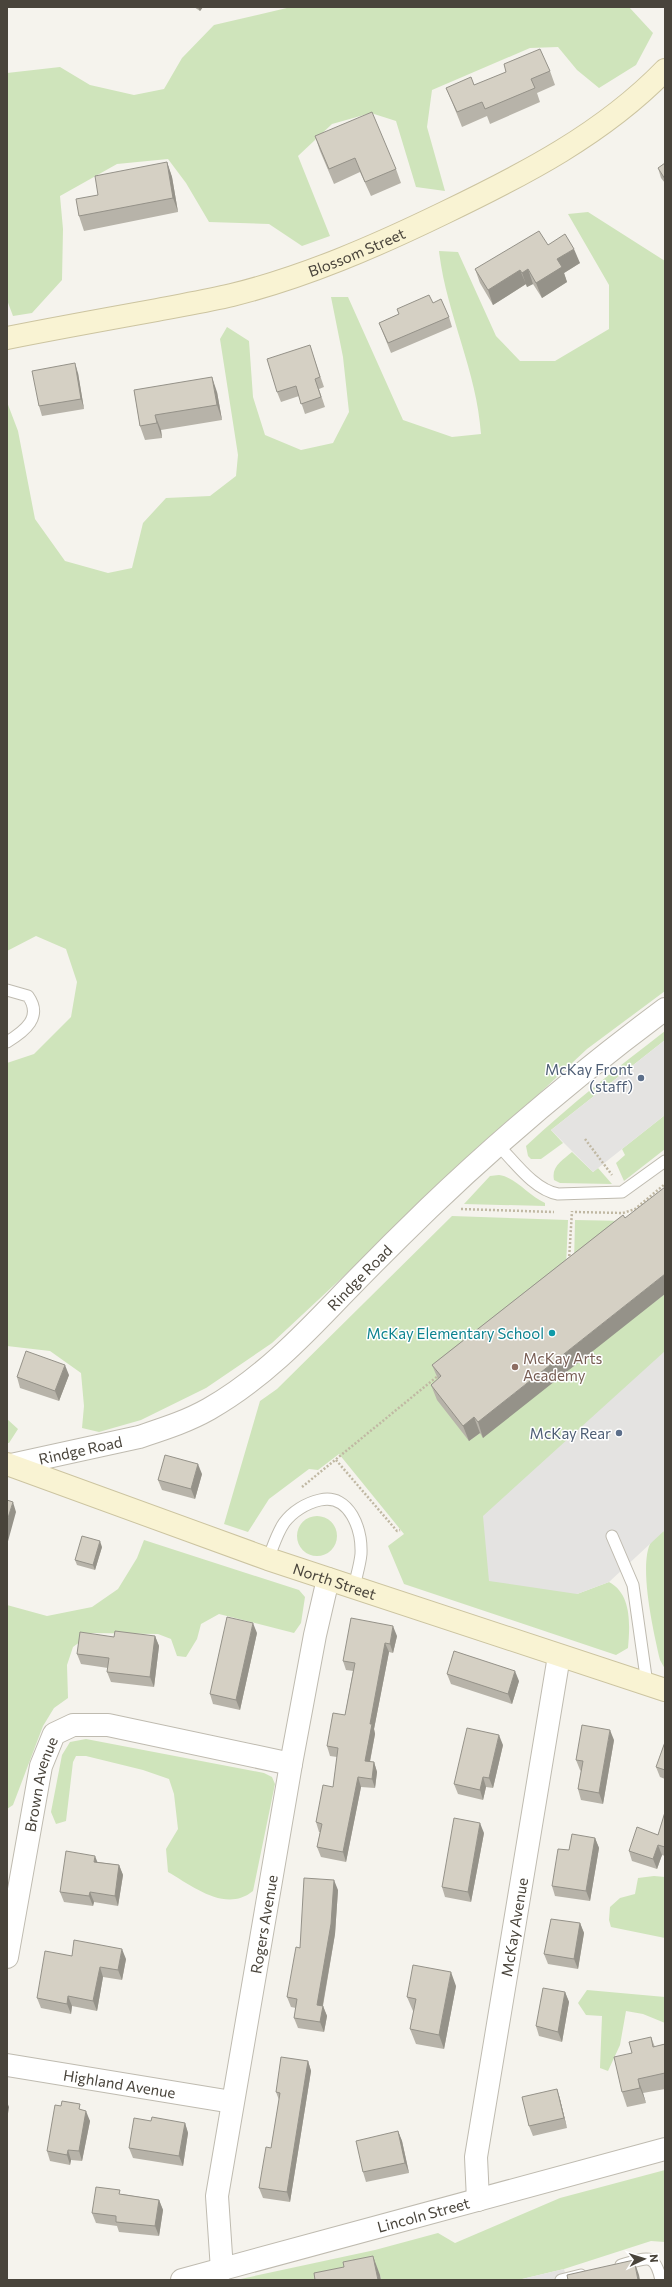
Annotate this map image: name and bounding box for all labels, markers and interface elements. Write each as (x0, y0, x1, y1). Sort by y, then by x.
street label: Blossom Street (306, 224, 408, 280)
place label: McKay Front (staff) (545, 1060, 633, 1095)
marker: McKay Front (staff) (636, 1073, 646, 1083)
street label: Rindge Road (323, 1241, 395, 1314)
place label: McKay Elementary School (367, 1324, 544, 1342)
marker: McKay Elementary School (547, 1328, 557, 1338)
place label: McKay Arts Academy (523, 1349, 603, 1384)
marker: McKay Arts Academy (510, 1362, 520, 1372)
place label: McKay Rear (530, 1424, 611, 1442)
marker: McKay Rear (614, 1428, 624, 1438)
street label: Rindge Road (37, 1432, 124, 1468)
street label: North Street (291, 1559, 379, 1603)
street label: Brown Avenue (20, 1734, 61, 1833)
street label: Rogers Avenue (246, 1873, 281, 1975)
street label: McKay Avenue (497, 1876, 531, 1978)
street label: Highland Avenue (62, 2065, 177, 2102)
street label: Lincoln Street (375, 2193, 472, 2236)
north arrow (624, 2239, 664, 2279)
text: N (648, 2254, 661, 2263)

